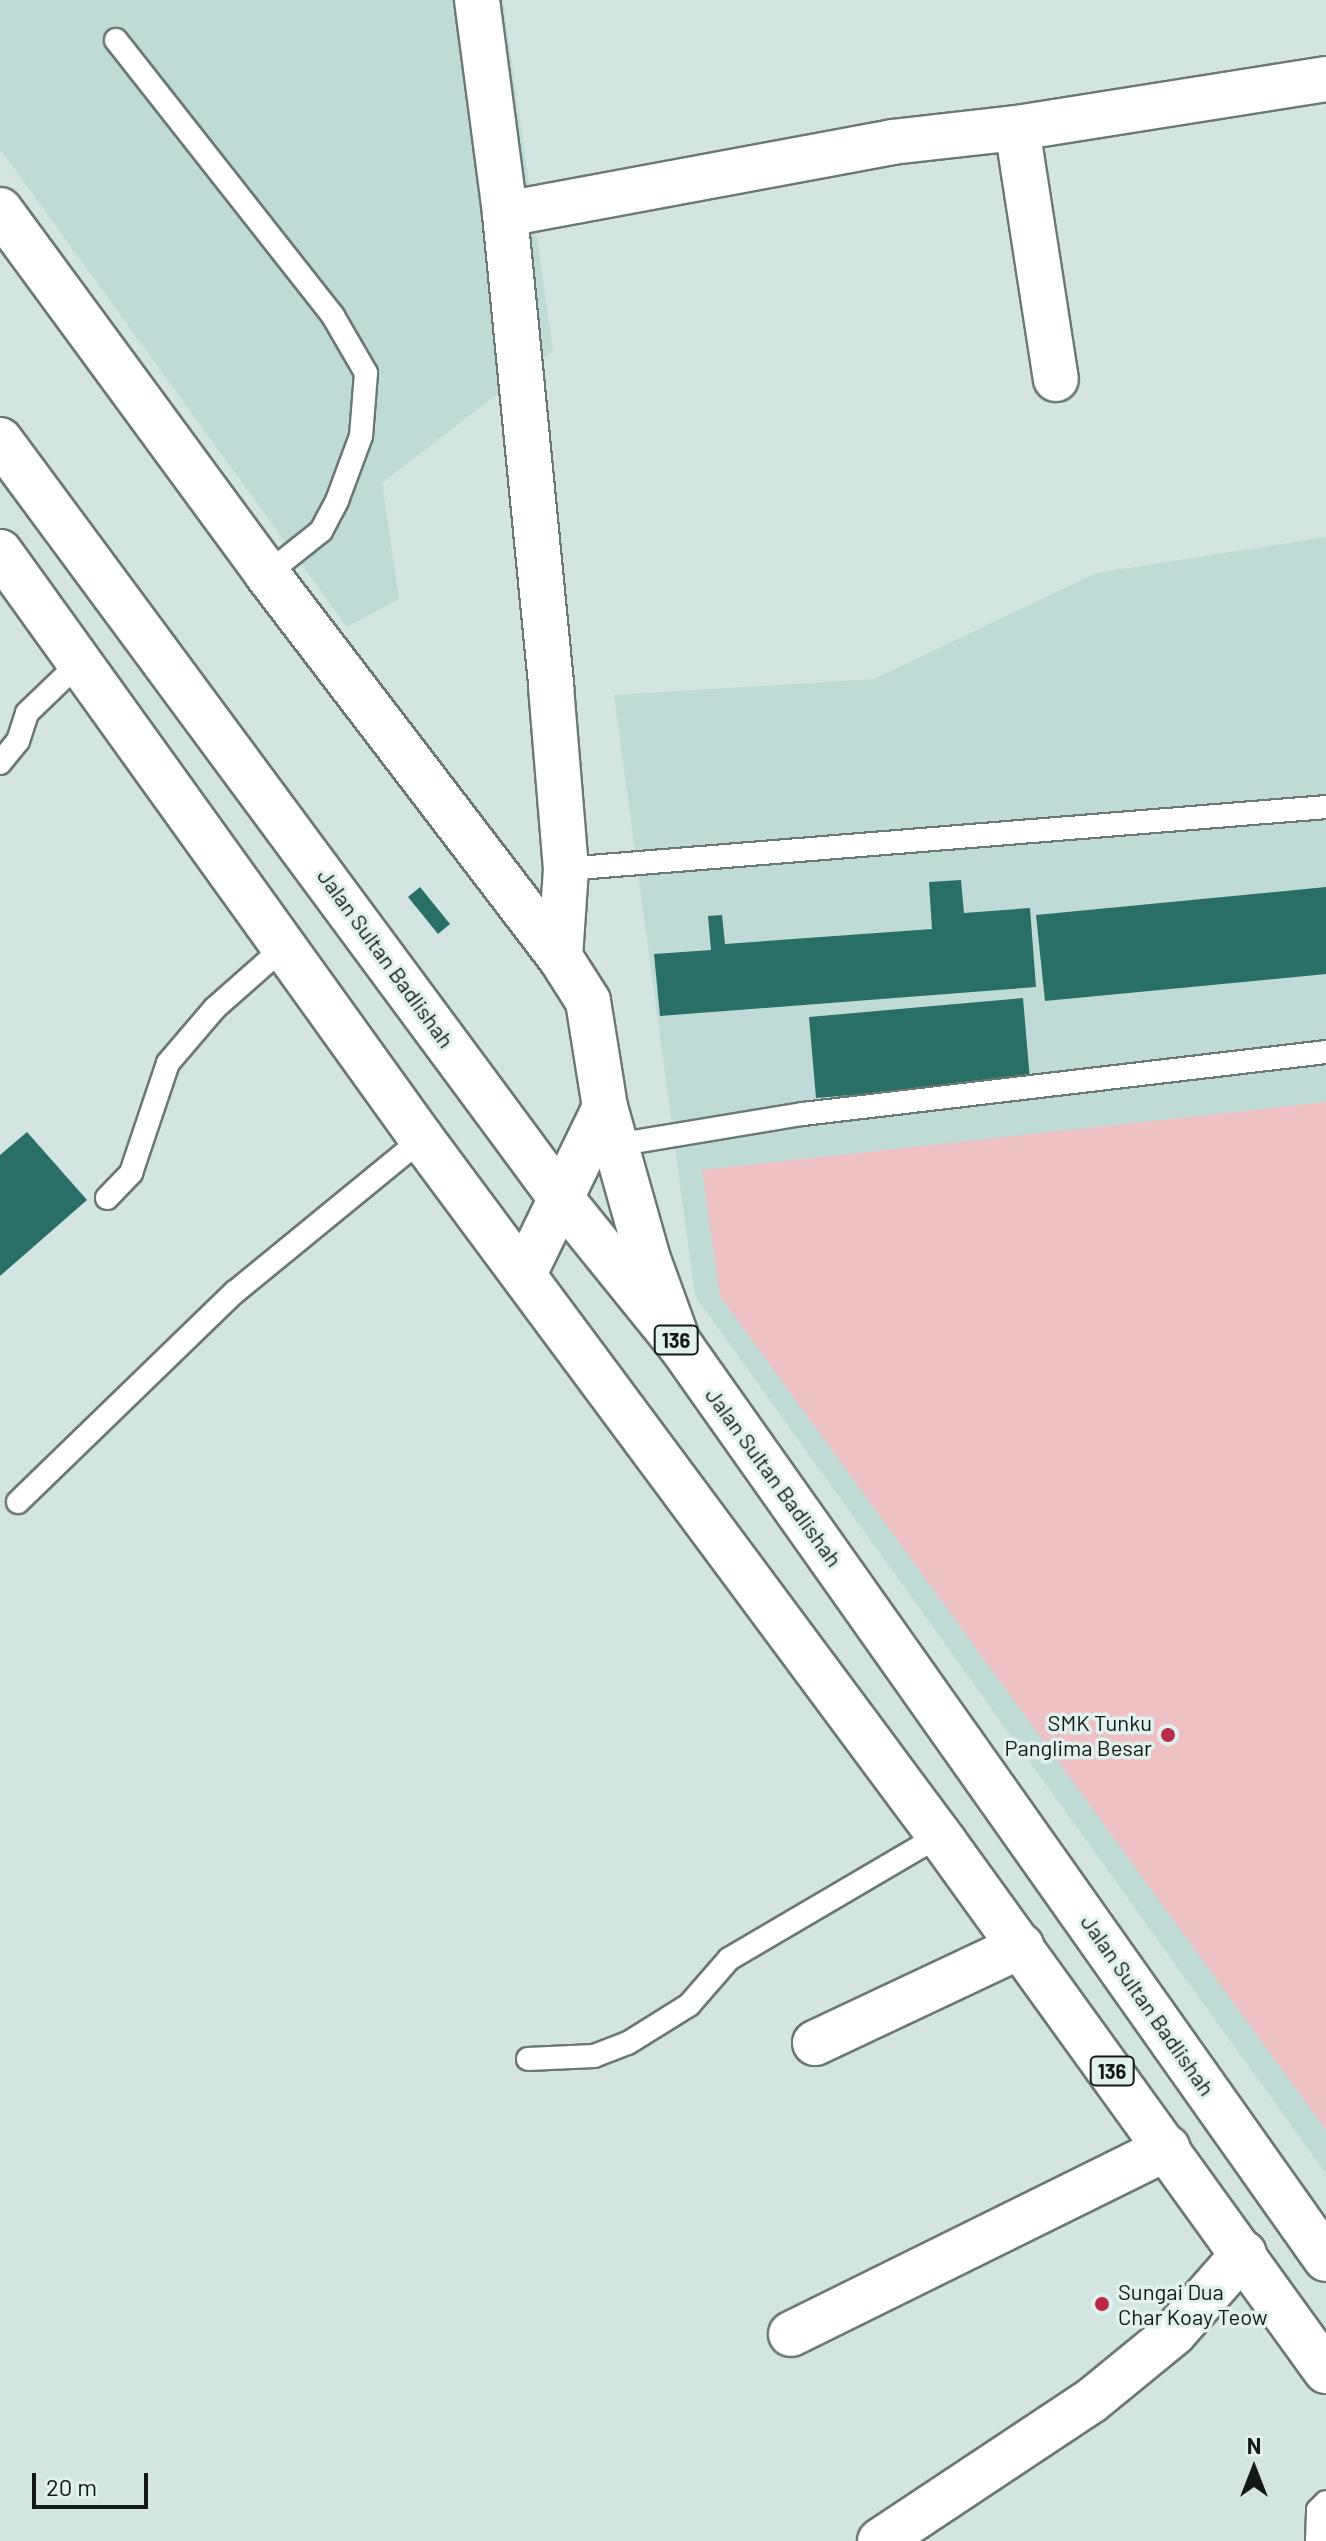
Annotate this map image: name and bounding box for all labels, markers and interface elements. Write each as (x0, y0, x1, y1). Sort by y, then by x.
street label: Jalan Sultan Badlishah (312, 863, 460, 1053)
road number: 136 (652, 1324, 700, 1356)
street label: Jalan Sultan Badlishah (700, 1382, 848, 1572)
place label: SMK Tunku Panglima Besar (1005, 1709, 1152, 1760)
marker: SMK Tunku Panglima Besar (1159, 1726, 1177, 1744)
street label: Jalan Sultan Badlishah (1076, 1909, 1220, 2101)
road number: 136 (1088, 2055, 1136, 2087)
place label: Sungai Dua Char Koay Teow (1118, 2278, 1268, 2330)
marker: Sungai Dua Char Koay Teow (1093, 2295, 1111, 2313)
north arrow (1214, 2429, 1294, 2509)
text: N (1247, 2432, 1261, 2458)
scale bar (36, 2457, 152, 2507)
text: 20 m (46, 2472, 97, 2501)

